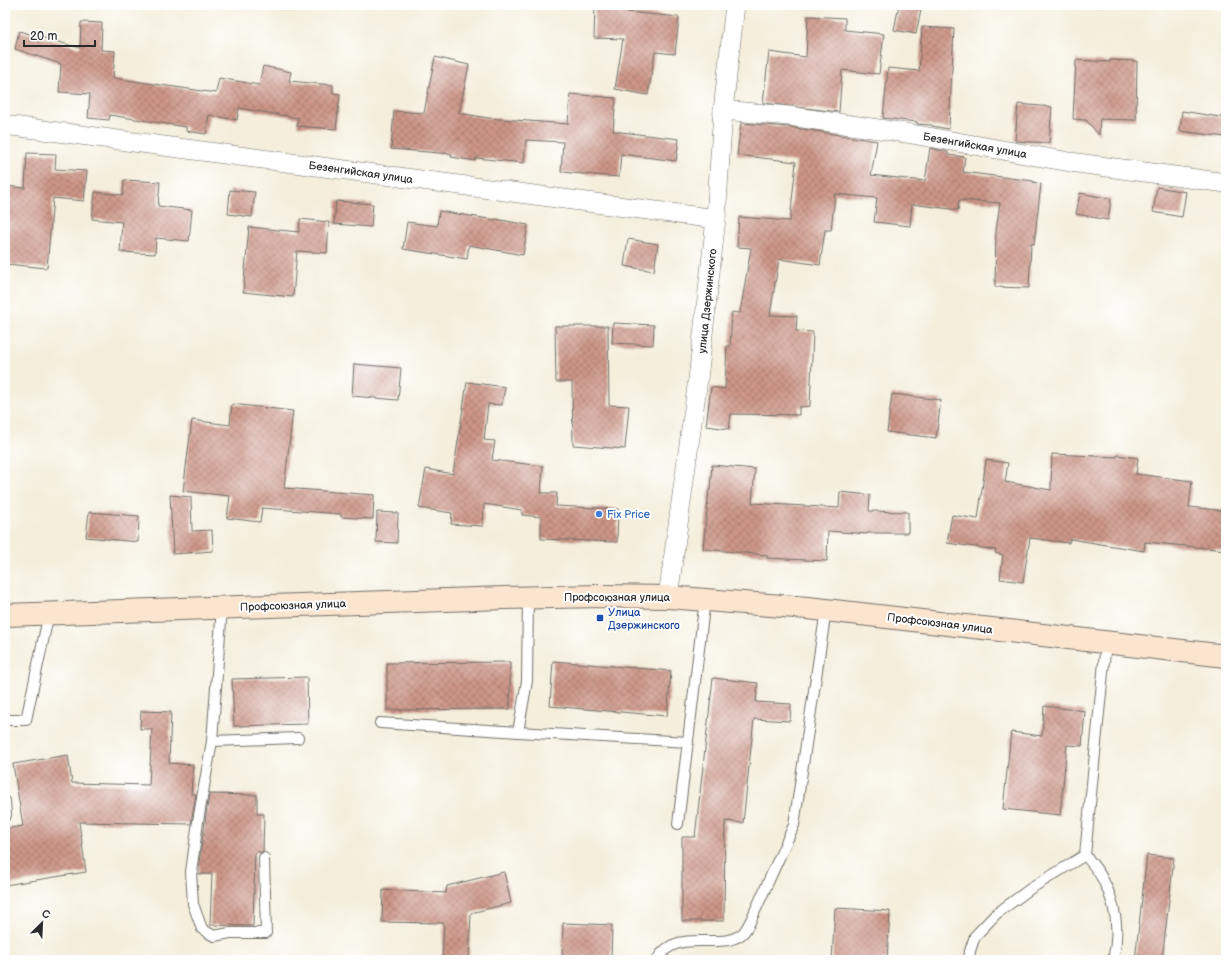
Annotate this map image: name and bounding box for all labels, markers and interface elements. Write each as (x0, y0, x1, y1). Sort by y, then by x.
scale bar (24, 22, 95, 48)
text: 20 m (30, 29, 57, 44)
street label: Безенгийская улица (922, 130, 1028, 161)
street label: Безенгийская улица (308, 159, 414, 186)
street label: улица Дзержинского (696, 248, 719, 354)
place label: Fix Price (607, 508, 651, 521)
marker: Fix Price (594, 509, 604, 519)
street label: Профсоюзная улица (564, 591, 671, 604)
street label: Профсоюзная улица (240, 597, 347, 614)
place label: Улица Дзержинского (608, 606, 680, 632)
street label: Профсоюзная улица (886, 611, 994, 636)
marker: Улица Дзержинского (595, 613, 605, 623)
north arrow (22, 903, 62, 943)
text: С (40, 907, 52, 922)

